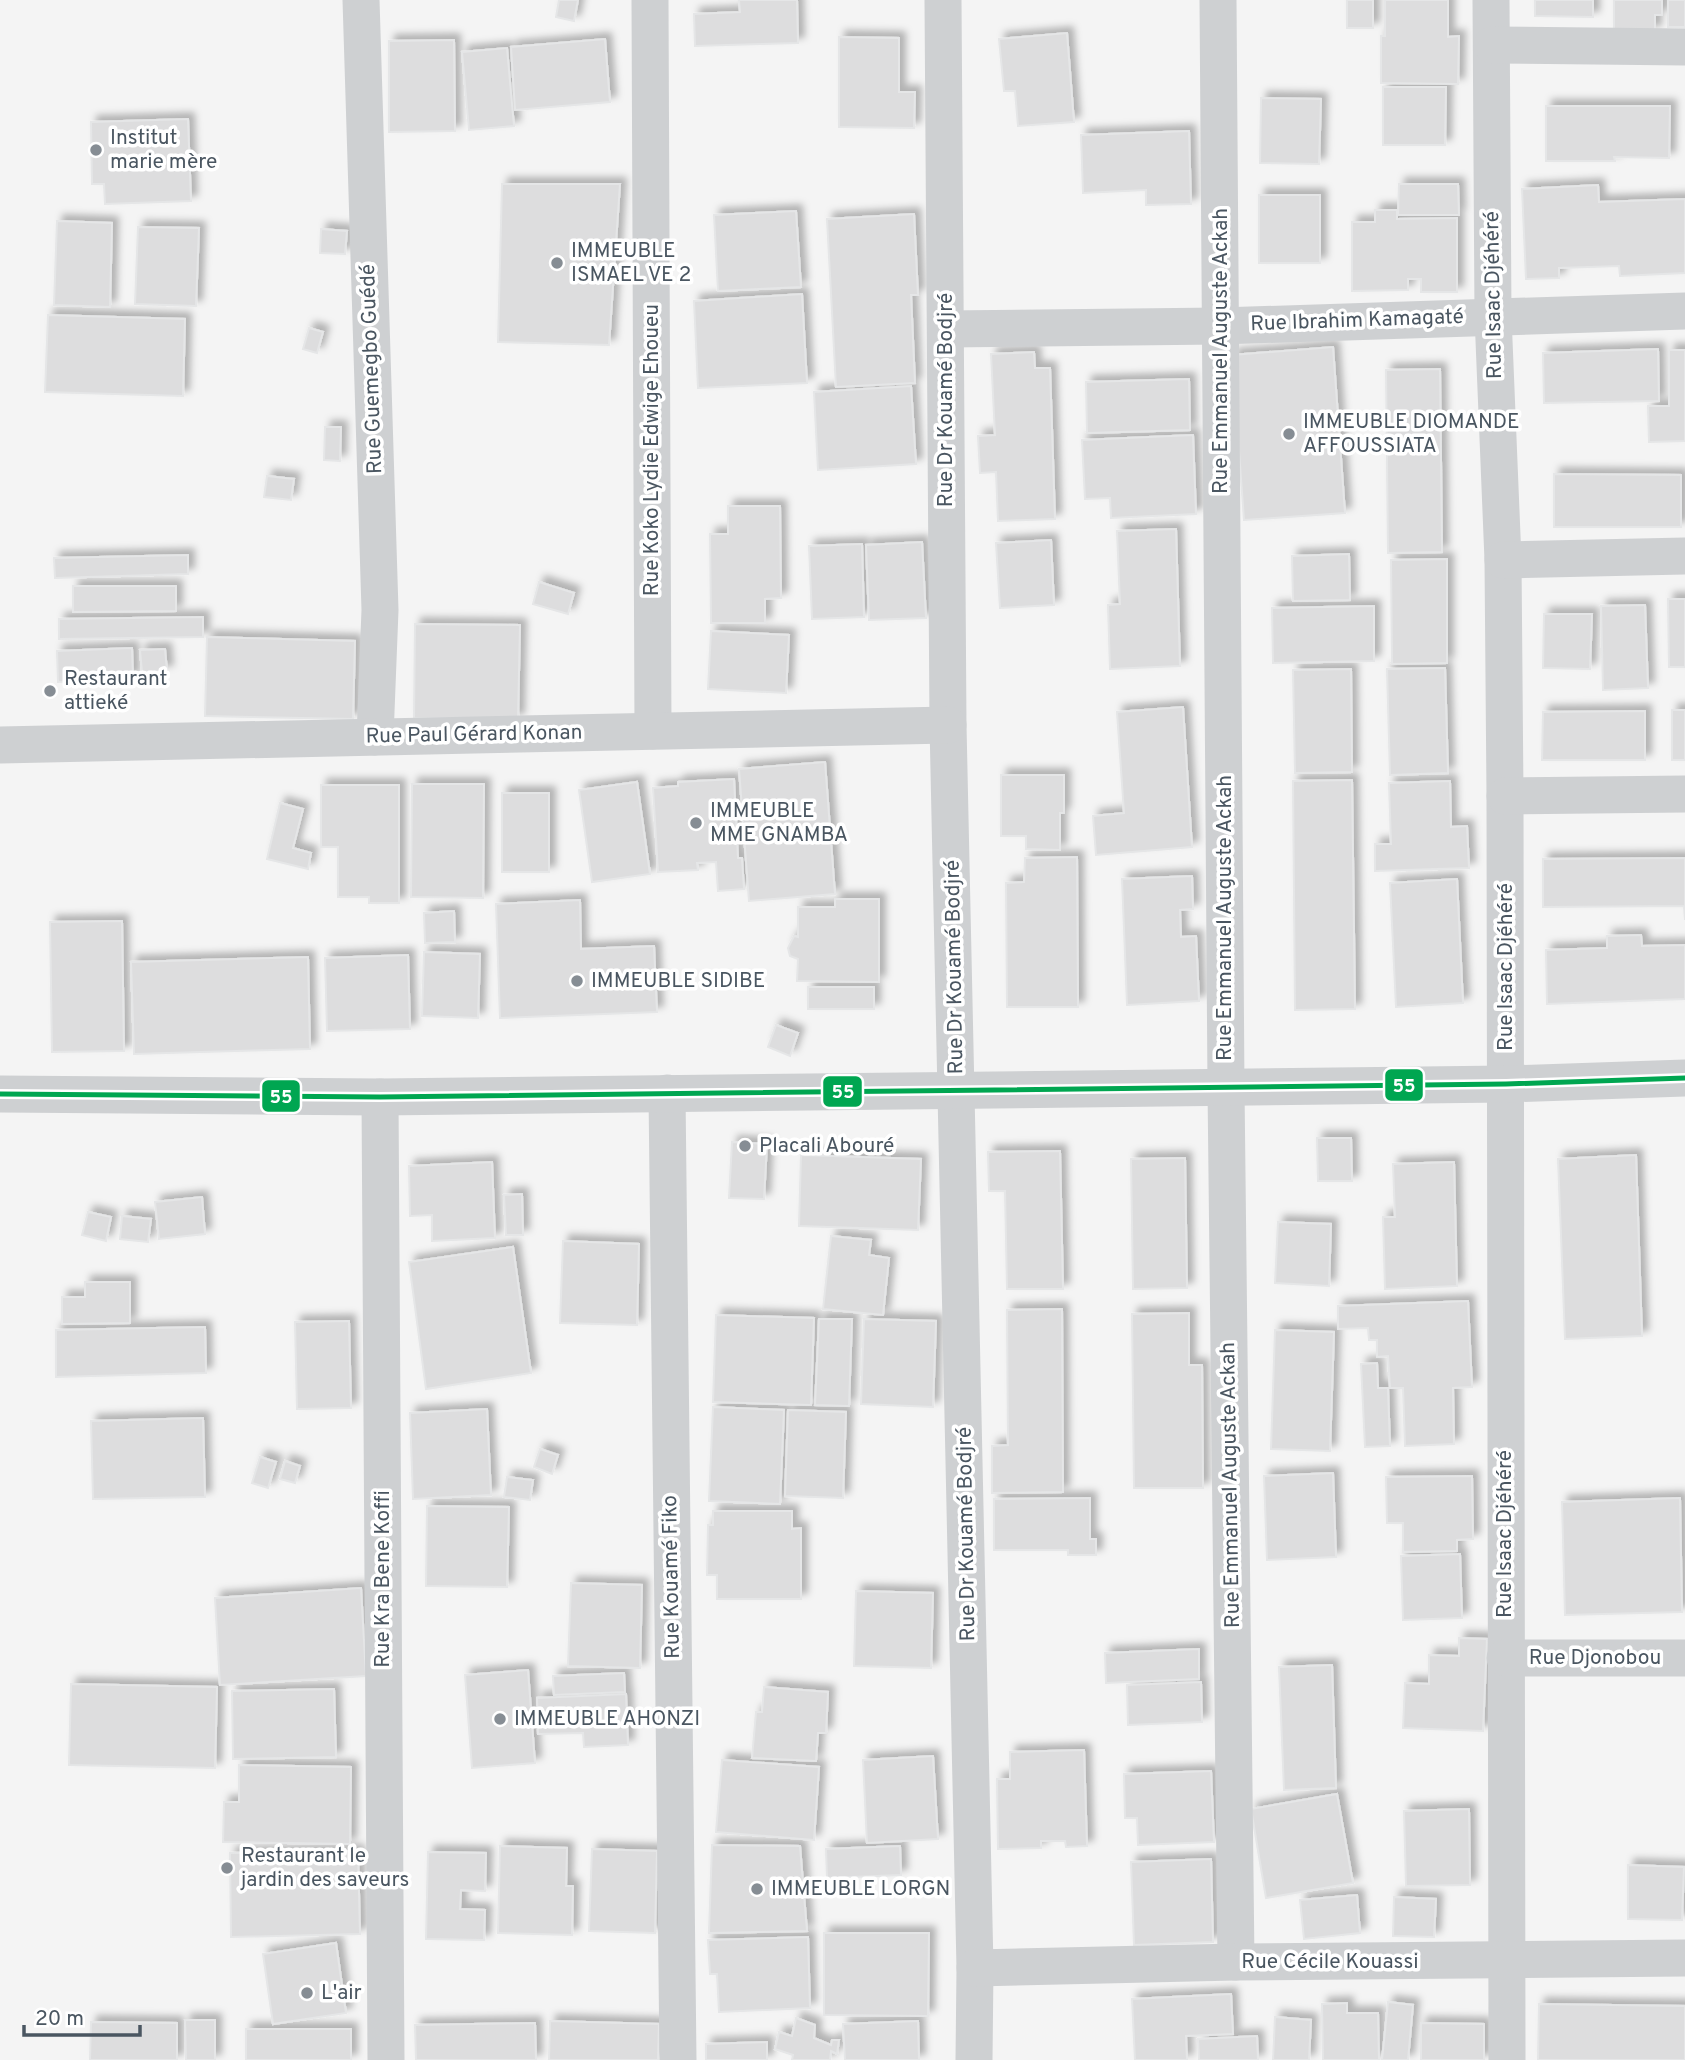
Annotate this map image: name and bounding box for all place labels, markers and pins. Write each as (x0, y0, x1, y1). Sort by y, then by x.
place label: Institut marie mère (110, 125, 217, 176)
marker: Institut marie mère (88, 142, 104, 158)
place label: IMMEUBLE ISMAEL VE 2 (571, 238, 691, 289)
marker: IMMEUBLE ISMAEL VE 2 (549, 255, 565, 271)
place label: IMMEUBLE DIOMANDE AFFOUSSIATA (1303, 409, 1520, 460)
marker: IMMEUBLE DIOMANDE AFFOUSSIATA (1281, 426, 1297, 442)
place label: Restaurant attieké (64, 666, 167, 717)
marker: Restaurant attieké (42, 683, 58, 699)
place label: IMMEUBLE MME GNAMBA (710, 798, 848, 849)
marker: IMMEUBLE MME GNAMBA (688, 815, 704, 831)
place label: IMMEUBLE SIDIBE (591, 968, 765, 995)
marker: IMMEUBLE SIDIBE (569, 973, 585, 989)
place label: Placali Abouré (759, 1133, 894, 1160)
marker: Placali Abouré (737, 1138, 753, 1154)
place label: IMMEUBLE AHONZI (514, 1706, 700, 1733)
marker: IMMEUBLE AHONZI (492, 1711, 508, 1727)
place label: Restaurant le jardin des saveurs (240, 1843, 409, 1894)
marker: Restaurant le jardin des saveurs (219, 1860, 235, 1876)
place label: IMMEUBLE LORGN (771, 1876, 951, 1903)
marker: IMMEUBLE LORGN (749, 1881, 765, 1897)
place label: L'air (321, 1980, 362, 2007)
marker: L'air (299, 1985, 315, 2001)

